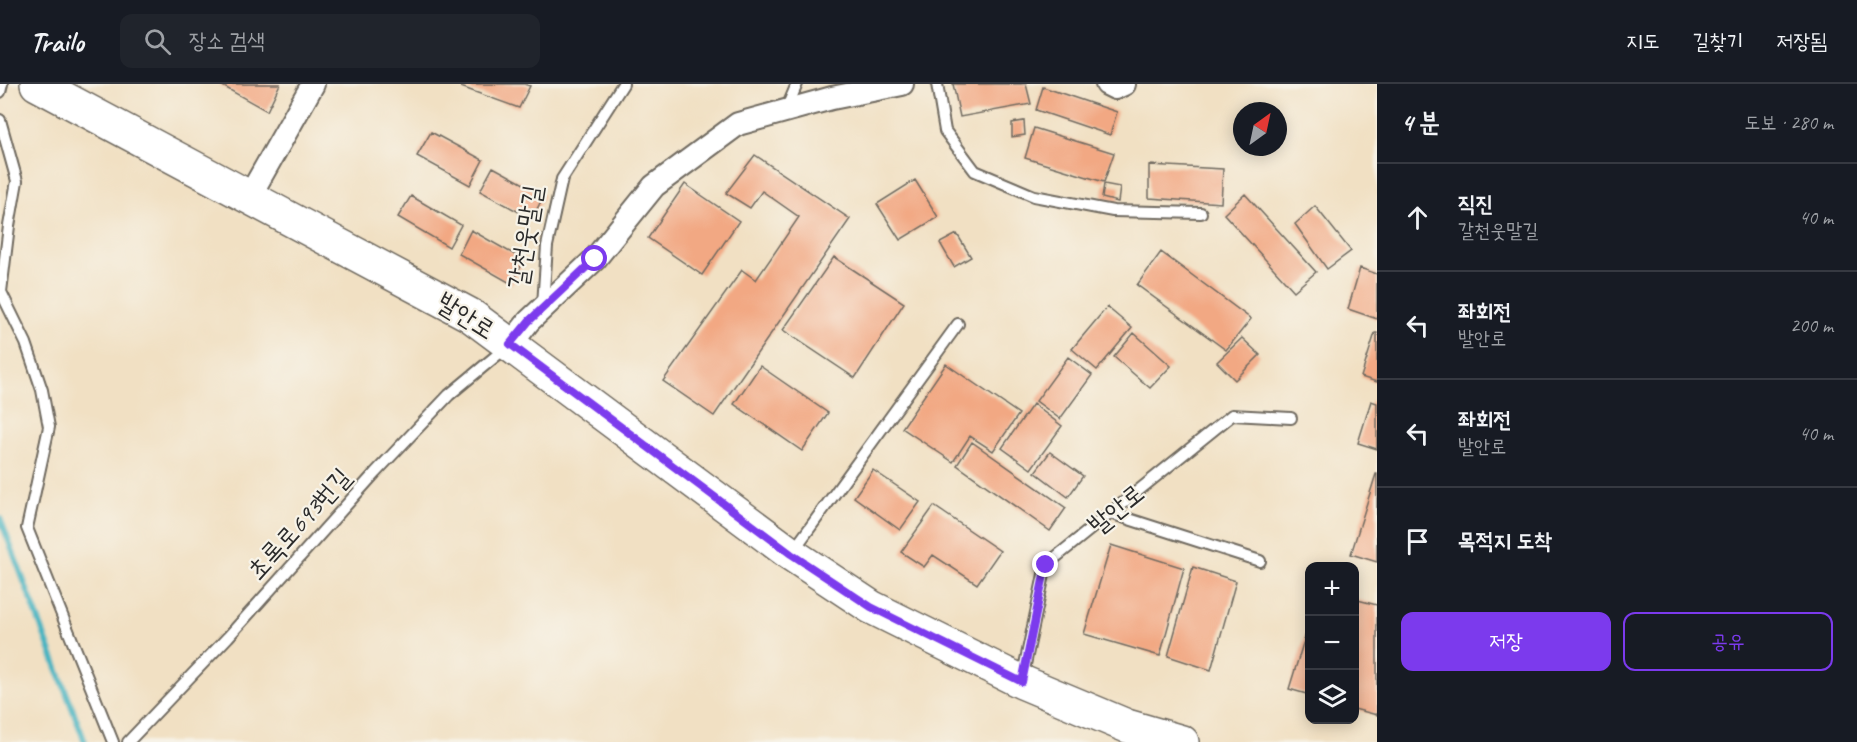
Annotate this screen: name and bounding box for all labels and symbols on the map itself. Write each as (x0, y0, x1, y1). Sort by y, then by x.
north arrow (1233, 102, 1287, 156)
street label: 갈천웃말길 (501, 183, 549, 291)
route start (581, 245, 607, 271)
street label: 발안로 (431, 285, 501, 347)
street label: 초록로693번길 (240, 461, 358, 587)
street label: 발안로 (1081, 476, 1151, 542)
route end (1032, 551, 1058, 577)

